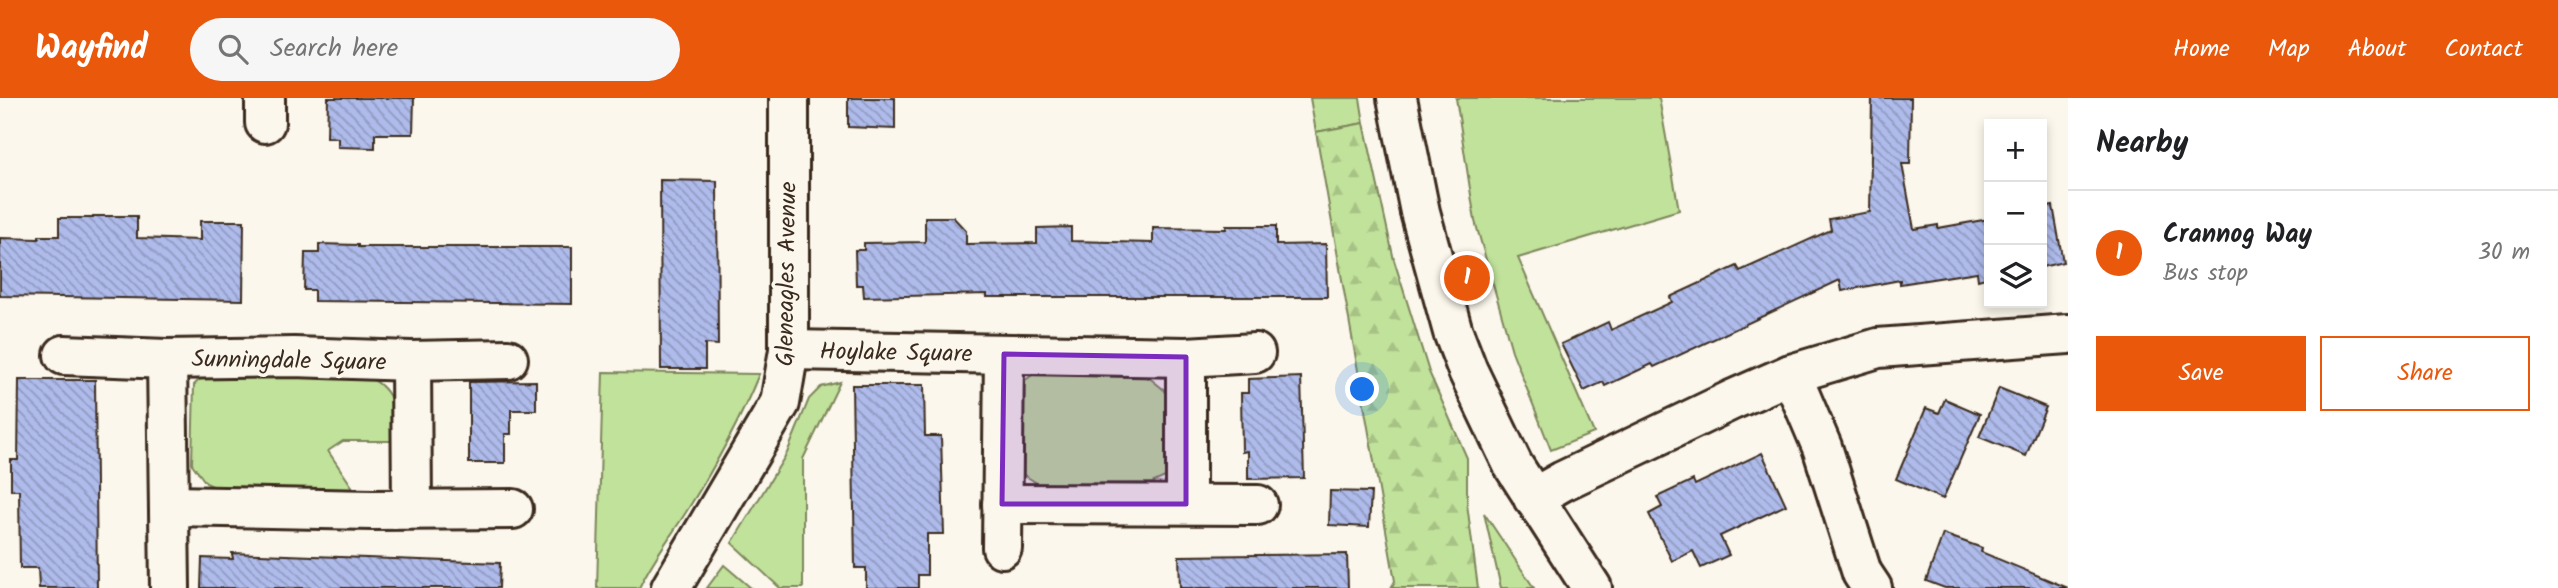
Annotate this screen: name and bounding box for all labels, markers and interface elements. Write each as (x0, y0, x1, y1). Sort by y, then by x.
search box (190, 18, 680, 81)
text: Wayfind (35, 23, 148, 76)
text: Search here (270, 28, 398, 70)
icon: search (214, 30, 252, 68)
text: Home (2173, 30, 2230, 69)
text: Map (2268, 30, 2310, 69)
text: About (2348, 30, 2406, 69)
text: Contact (2444, 30, 2523, 69)
map controls (1984, 119, 2047, 308)
button: + (1984, 119, 2047, 182)
text: Nearby (2096, 120, 2188, 168)
street label: Gleneagles Avenue (766, 181, 809, 367)
button: − (1984, 182, 2047, 245)
text: Crannog Way (2163, 214, 2312, 256)
text: 1 (2116, 235, 2122, 271)
text: 30 m (2478, 235, 2530, 271)
button: layers (1984, 245, 2047, 308)
pin: 1 (1444, 252, 1490, 304)
text: Bus stop (2163, 256, 2248, 292)
street label: Hoylake Square (819, 333, 973, 374)
button: Save (2096, 336, 2306, 411)
button: Share (2320, 336, 2530, 411)
street label: Sunningdale Square (191, 340, 387, 383)
your location (1345, 372, 1379, 406)

